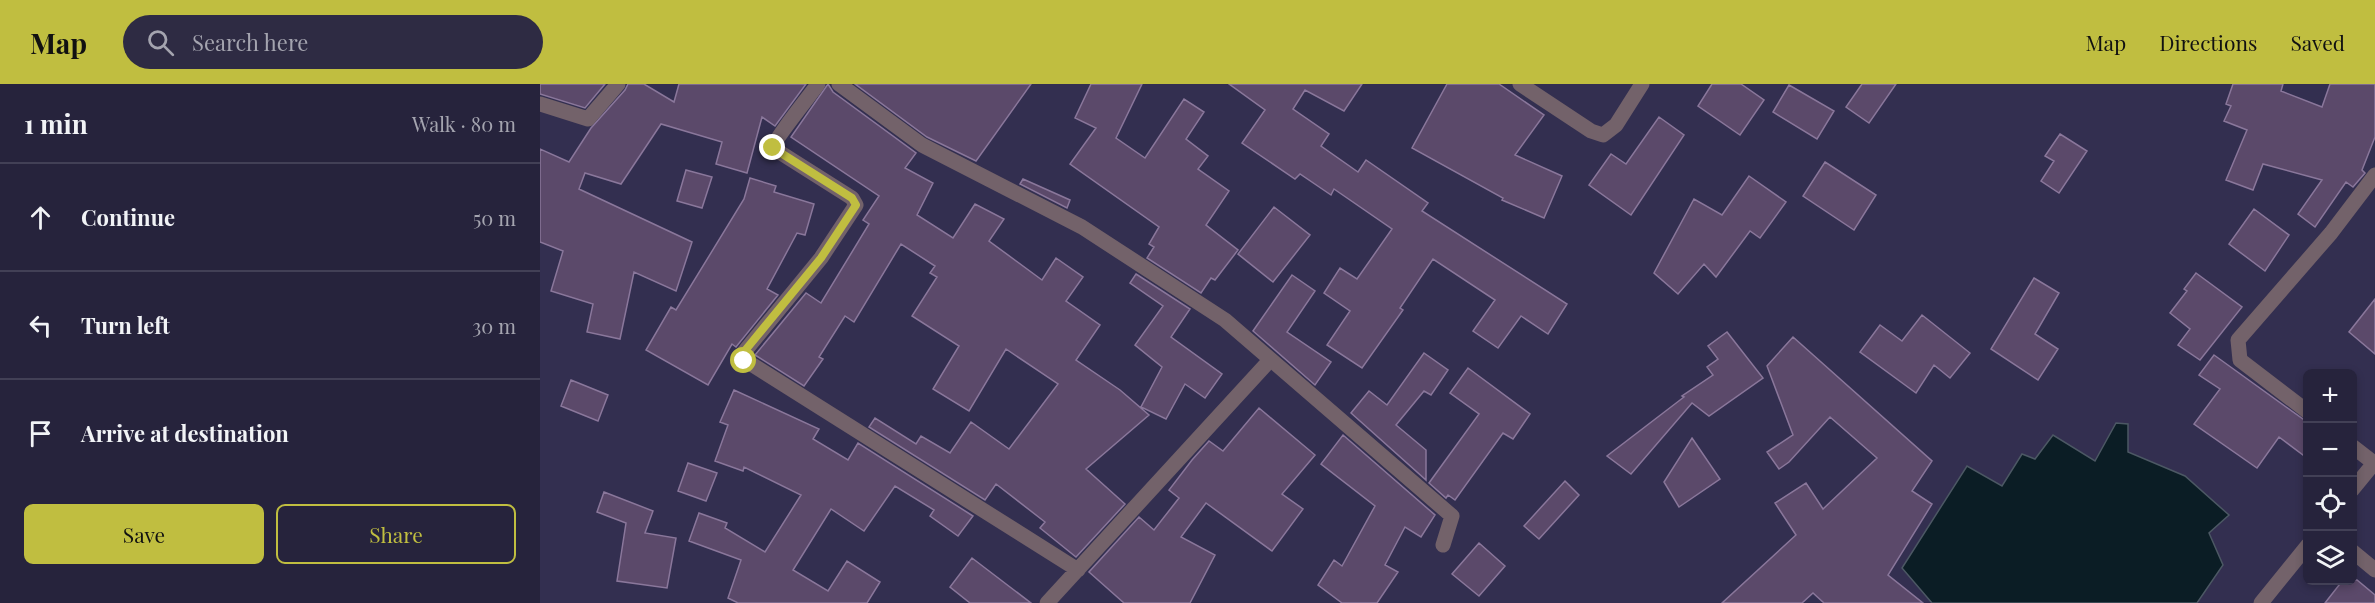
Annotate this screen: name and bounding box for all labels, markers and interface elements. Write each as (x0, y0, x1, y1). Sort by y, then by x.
search box (123, 15, 543, 69)
text: Map (30, 24, 87, 61)
icon: search (144, 26, 177, 59)
text: Search here (192, 27, 308, 57)
text: Map (2085, 28, 2126, 56)
text: Directions (2159, 28, 2257, 56)
text: Saved (2290, 28, 2345, 56)
text: 1 min (24, 106, 88, 141)
text: Walk · 80 m (412, 110, 516, 137)
route end (759, 134, 785, 160)
icon: ahead (24, 201, 57, 234)
text: Continue (81, 202, 175, 232)
text: 50 m (473, 204, 516, 231)
icon: left (24, 309, 57, 342)
text: Turn left (81, 310, 170, 340)
text: 30 m (472, 312, 516, 339)
route start (730, 347, 756, 373)
map controls (2303, 369, 2357, 585)
button: + (2303, 369, 2357, 423)
icon: arrive (24, 417, 57, 450)
text: Arrive at destination (81, 418, 289, 448)
button: − (2303, 423, 2357, 477)
button: locate (2303, 477, 2357, 531)
button: Save (24, 504, 264, 564)
button: Share (276, 504, 516, 564)
button: layers (2303, 531, 2357, 585)

